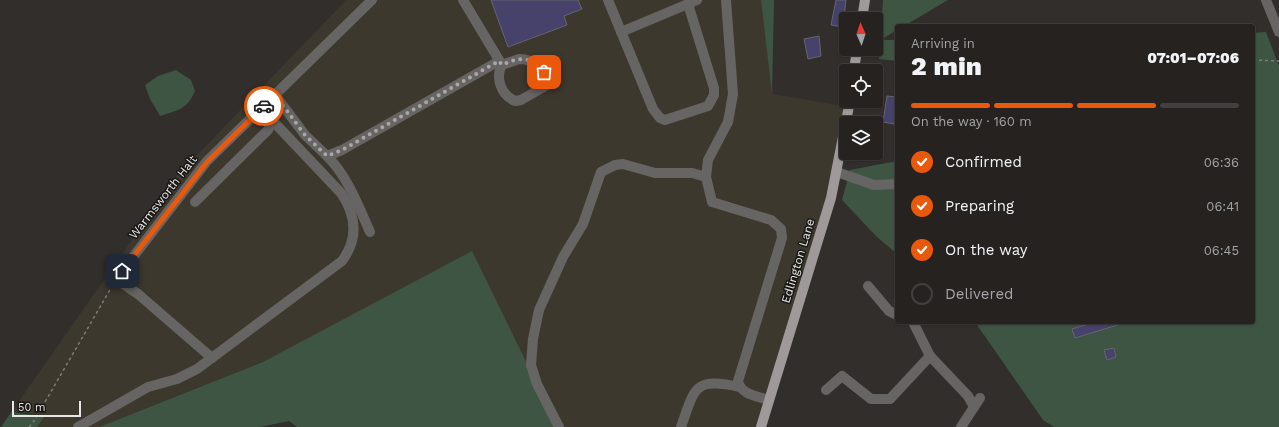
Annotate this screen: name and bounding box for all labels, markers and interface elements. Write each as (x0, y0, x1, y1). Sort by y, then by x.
north arrow (839, 12, 883, 56)
map controls (839, 12, 883, 160)
text: Arriving in (911, 36, 975, 51)
text: 07:01–07:06 (1147, 49, 1239, 67)
text: 2 min (911, 51, 982, 81)
pin (527, 55, 561, 89)
icon: bag (533, 61, 555, 83)
button: locate (839, 64, 883, 108)
courier (244, 86, 284, 126)
icon: car (253, 95, 275, 117)
text: On the way · 160 m (911, 114, 1032, 129)
button: layers (839, 116, 883, 160)
icon: check (911, 151, 933, 173)
street label: Warmsworth Halt (126, 152, 200, 242)
text: Confirmed (945, 153, 1022, 171)
text: 06:36 (1204, 155, 1239, 170)
icon: check (911, 195, 933, 217)
text: Preparing (945, 197, 1014, 215)
text: 06:41 (1206, 199, 1239, 214)
street label: Edlington Lane (778, 217, 818, 305)
icon: check (911, 239, 933, 261)
text: On the way (945, 241, 1027, 259)
text: 06:45 (1204, 243, 1239, 258)
pin (105, 254, 139, 288)
icon: home (111, 260, 133, 282)
text: Delivered (945, 285, 1013, 303)
scale bar (12, 399, 81, 418)
text: 50 m (18, 401, 45, 414)

